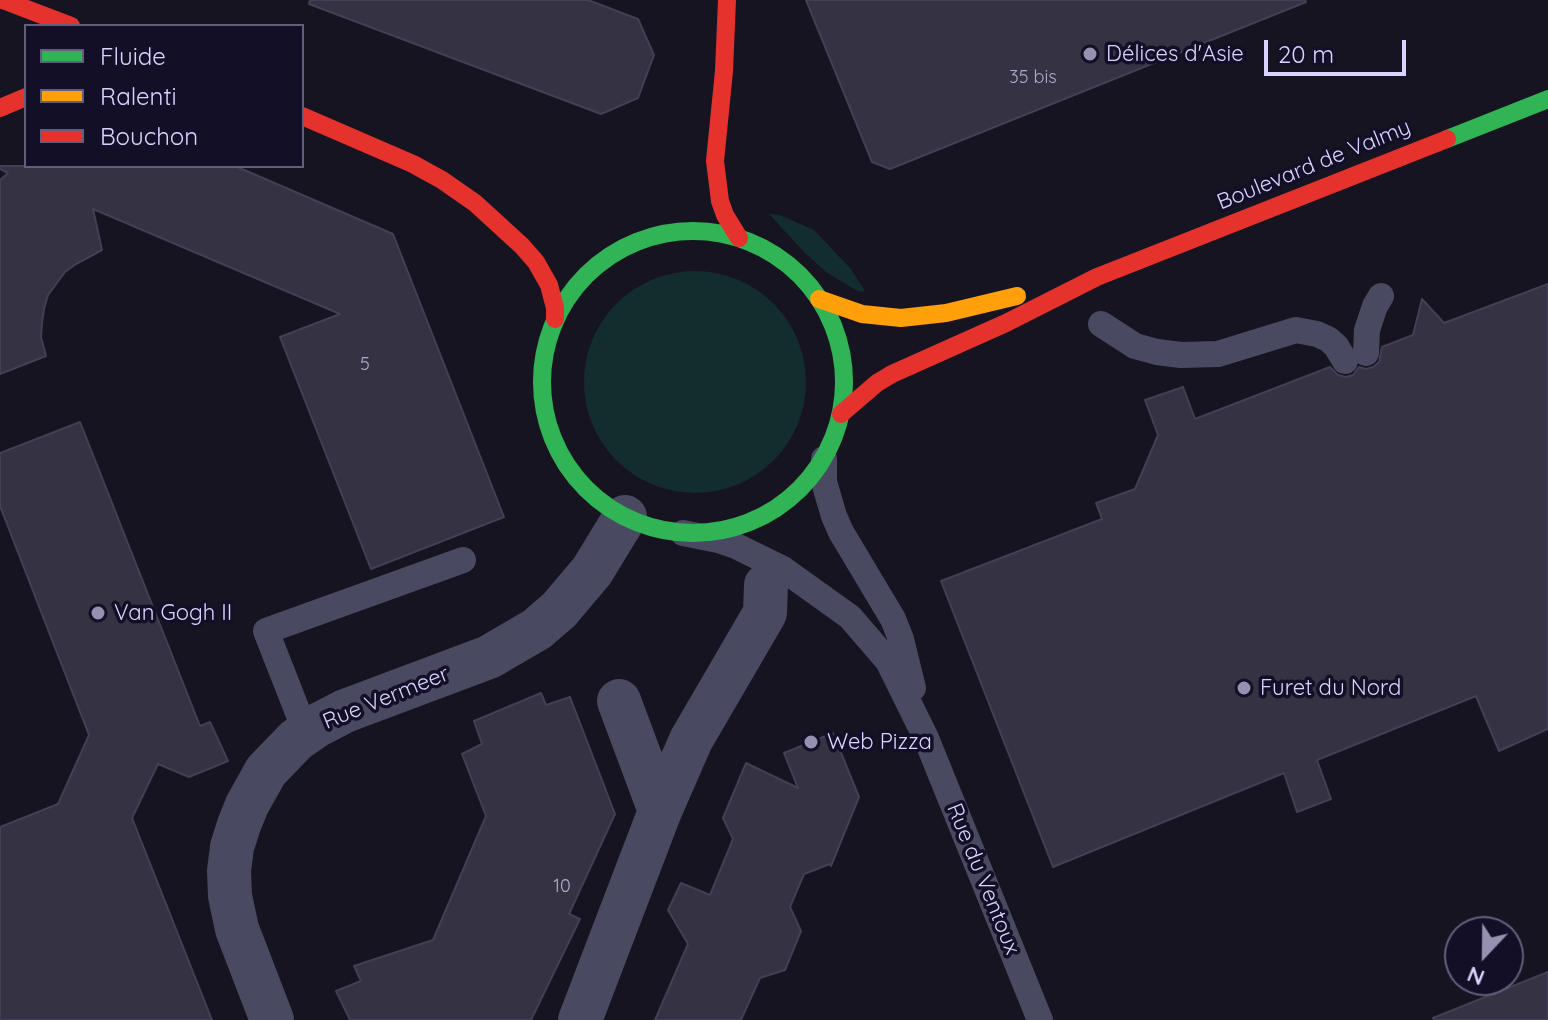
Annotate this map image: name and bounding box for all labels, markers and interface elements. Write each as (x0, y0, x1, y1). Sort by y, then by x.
legend (24, 24, 304, 168)
scale bar (1268, 24, 1410, 74)
text: 20 m (1278, 39, 1334, 69)
text: Fluide (100, 41, 166, 71)
place label: Délices d'Asie (1106, 41, 1244, 67)
marker: Délices d'Asie (1081, 45, 1099, 63)
house number: 35 bis (1009, 67, 1057, 89)
text: Ralenti (100, 81, 177, 111)
street label: Boulevard de Valmy (1213, 114, 1415, 216)
text: Bouchon (100, 121, 198, 151)
house number: 5 (360, 354, 370, 376)
place label: Van Gogh II (114, 600, 232, 626)
marker: Van Gogh II (89, 604, 107, 622)
street label: Rue Vermeer (319, 661, 453, 735)
place label: Furet du Nord (1260, 675, 1401, 701)
marker: Furet du Nord (1235, 679, 1253, 697)
place label: Web Pizza (827, 729, 932, 755)
marker: Web Pizza (802, 733, 820, 751)
street label: Rue du Ventoux (941, 800, 1025, 958)
house number: 10 (553, 876, 571, 898)
north arrow (1444, 916, 1524, 996)
text: N (1463, 960, 1489, 992)

